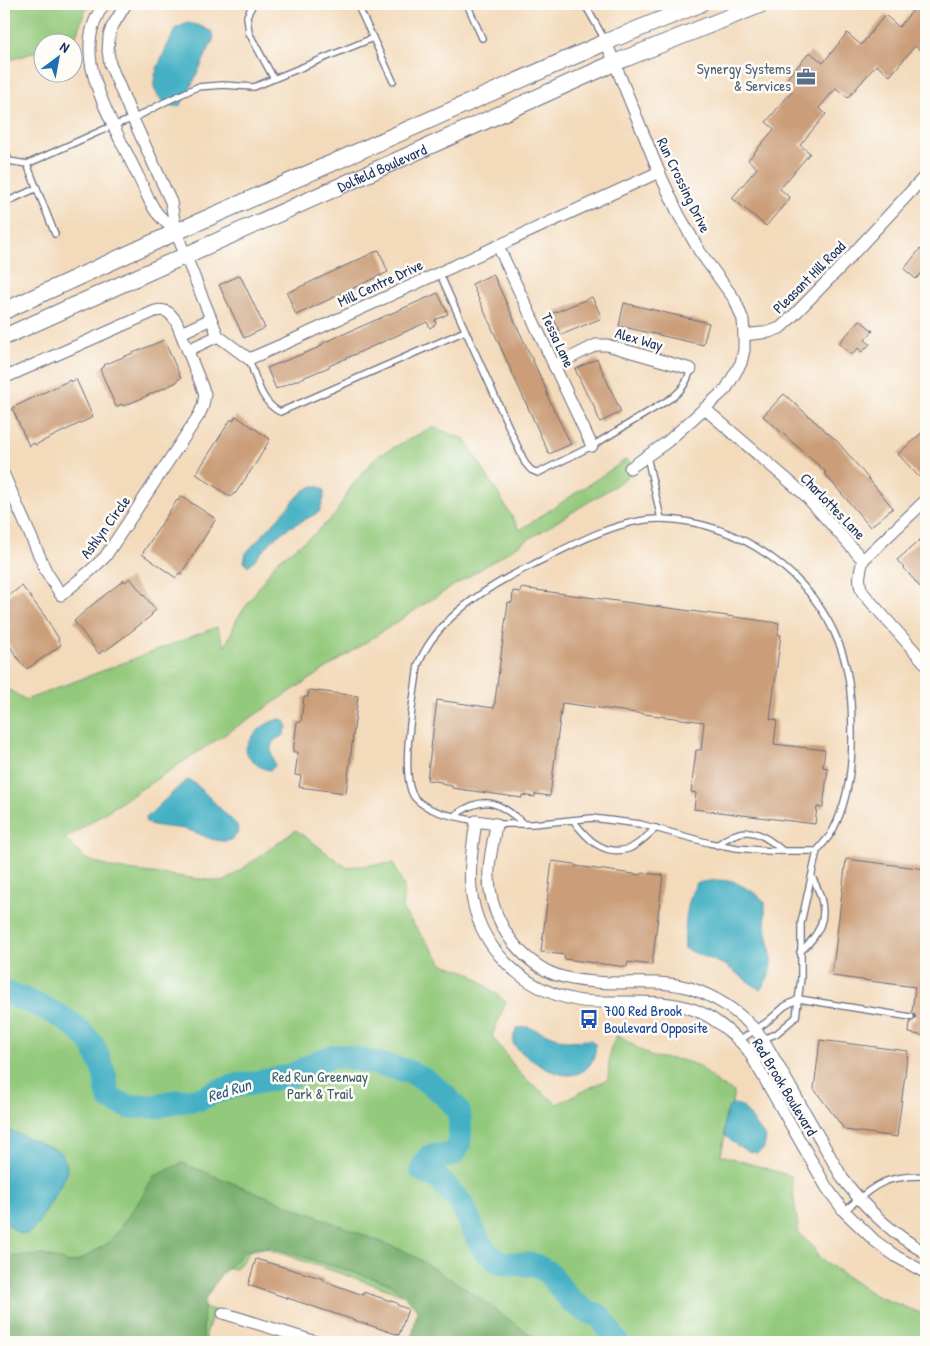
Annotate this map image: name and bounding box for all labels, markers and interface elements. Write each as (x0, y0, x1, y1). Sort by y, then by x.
north arrow (32, 32, 82, 82)
text: N (57, 37, 74, 57)
place label: Synergy Systems & Services (697, 58, 791, 96)
office icon: Synergy Systems & Services (795, 66, 817, 88)
street label: Run Crossing Drive (652, 134, 716, 236)
street label: Dolfield Boulevard (334, 138, 430, 197)
street label: Pleasant Hill Road (768, 236, 850, 318)
street label: Mill Centre Drive (334, 254, 426, 312)
street label: Tessa Lane (536, 309, 580, 371)
street label: Alex Way (613, 322, 665, 356)
street label: Charlottes Lane (796, 468, 870, 544)
street label: Ashlyn Circle (75, 491, 135, 563)
place label: 700 Red Brook Boulevard Opposite (604, 1000, 708, 1038)
bus stop icon: 700 Red Brook Boulevard Opposite (578, 1008, 600, 1030)
street label: Red Brook Boulevard (748, 1034, 822, 1140)
park label: Red Run Greenway Park & Trail (272, 1066, 368, 1104)
water label: Red Run (205, 1072, 255, 1107)

